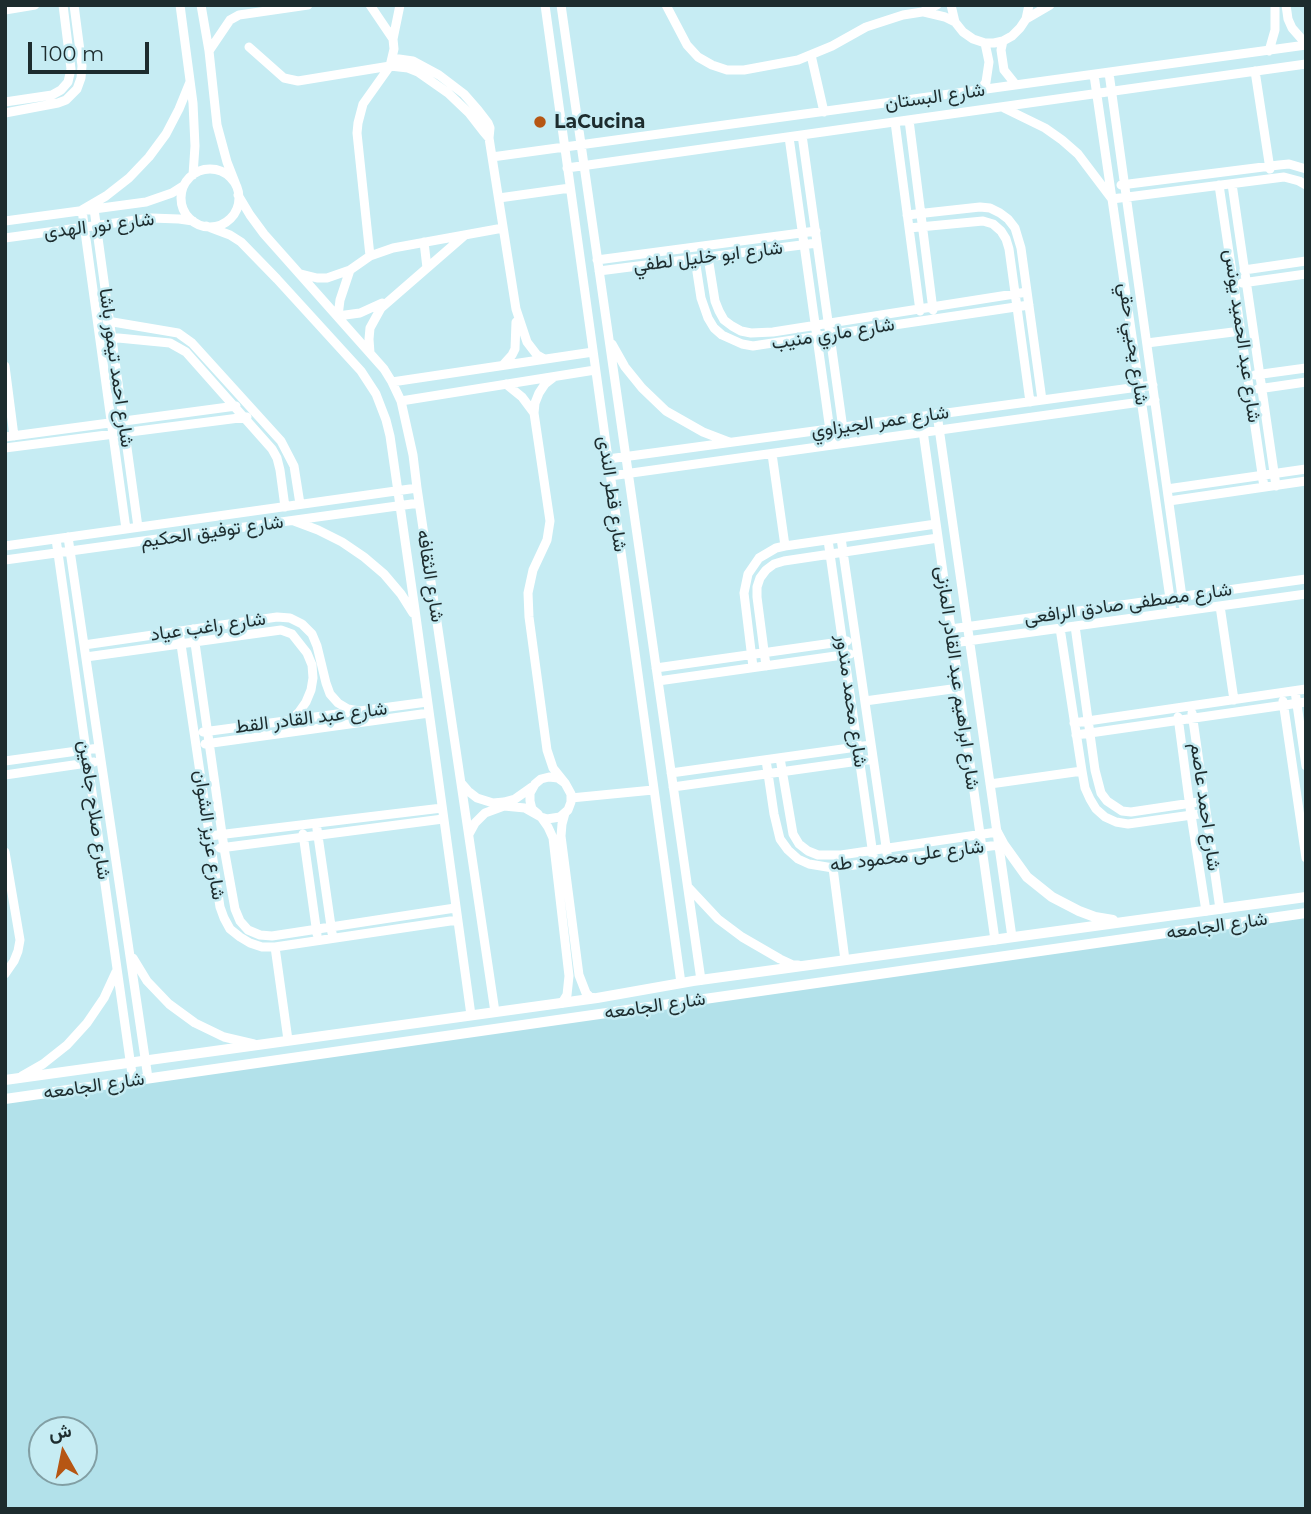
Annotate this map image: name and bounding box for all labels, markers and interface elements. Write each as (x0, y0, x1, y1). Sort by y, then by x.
scale bar (32, 28, 152, 72)
text: 100 m (41, 41, 104, 66)
street label: شارع البستان (884, 79, 986, 115)
place label: LaCucina (554, 111, 646, 133)
marker: LaCucina (532, 114, 548, 130)
street label: شارع نور الهدى (42, 208, 156, 244)
street label: شارع ابو خليل لطفي (632, 237, 784, 277)
street label: شارع عبد الحميد يونس (1219, 248, 1265, 424)
street label: شارع يحيي حقي (1113, 281, 1153, 407)
street label: شارع احمد تيمور باشا (94, 287, 138, 449)
street label: شارع ماري منيب (770, 313, 896, 355)
street label: شارع عمر الجيزاوي (810, 401, 950, 443)
street label: شارع قطر الندى (593, 435, 631, 553)
street label: شارع توفيق الحكيم (139, 511, 285, 553)
street label: شارع الثقافه (411, 528, 449, 624)
street label: شارع ابراهيم عبد القادر المازنى (930, 565, 984, 791)
street label: شارع مصطفى صادق الرافعى (1023, 578, 1233, 630)
street label: شارع راغب عياد (149, 608, 267, 646)
street label: شارع محمد مندور (830, 633, 872, 769)
street label: شارع عبد القادر القط (233, 697, 389, 739)
street label: شارع صلاح جاهين (73, 739, 115, 881)
street label: شارع احمد عاصم (1185, 741, 1225, 873)
street label: شارع عزيز الشوان (189, 769, 229, 901)
street label: شارع على محمود طه (829, 835, 985, 877)
street label: شارع الجامعه (1165, 908, 1269, 944)
street label: شارع الجامعه (603, 988, 707, 1024)
street label: شارع الجامعه (42, 1068, 146, 1104)
north arrow (28, 1416, 98, 1486)
text: ش (47, 1419, 73, 1445)

